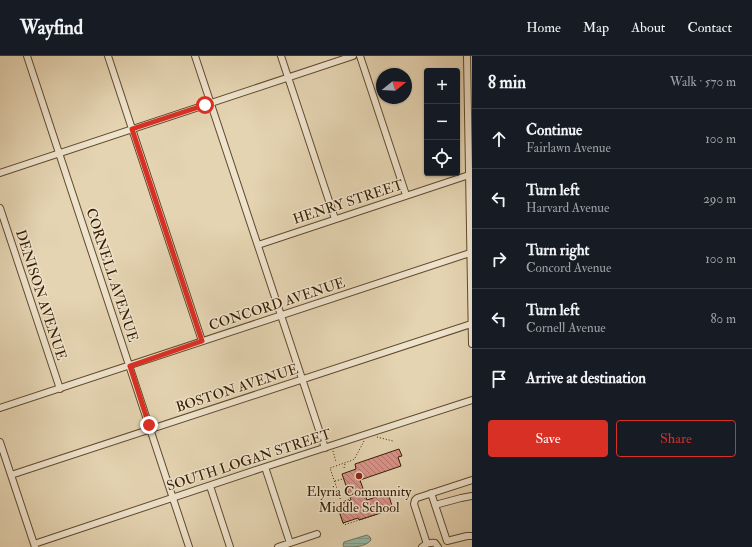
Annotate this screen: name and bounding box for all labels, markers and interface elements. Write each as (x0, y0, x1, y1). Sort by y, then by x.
text: Wayfind (20, 16, 83, 40)
text: Home (526, 19, 561, 36)
text: Map (583, 19, 609, 36)
text: About (631, 19, 665, 36)
text: Contact (687, 19, 732, 36)
north arrow (376, 68, 412, 104)
map controls (424, 68, 460, 176)
button: + (424, 68, 460, 104)
text: 8 min (488, 72, 526, 93)
text: Walk · 570 m (670, 74, 736, 90)
route start (196, 96, 214, 114)
button: − (424, 104, 460, 140)
text: Continue (526, 121, 582, 140)
icon: ahead (488, 128, 510, 150)
text: 100 m (705, 131, 736, 147)
button: locate (424, 140, 460, 176)
text: Fairlawn Avenue (526, 140, 611, 156)
street label: HENRY STREET (291, 176, 406, 228)
text: Turn left (526, 181, 580, 200)
icon: left (488, 188, 510, 210)
text: 290 m (703, 191, 736, 207)
text: Harvard Avenue (526, 200, 609, 216)
street label: CORNELL AVENUE (82, 206, 142, 344)
street label: DENISON AVENUE (12, 228, 70, 362)
text: Turn right (526, 241, 589, 260)
icon: right (488, 248, 510, 270)
text: 100 m (705, 251, 736, 267)
text: Concord Avenue (526, 260, 611, 276)
street label: CONCORD AVENUE (207, 274, 347, 334)
text: Turn left (526, 301, 580, 320)
icon: left (488, 308, 510, 330)
text: 80 m (710, 311, 736, 327)
text: Cornell Avenue (526, 320, 606, 336)
street label: BOSTON AVENUE (174, 360, 300, 416)
icon: arrive (488, 368, 510, 390)
text: Arrive at destination (526, 369, 646, 388)
route end (140, 416, 158, 434)
button: Save (488, 420, 608, 457)
button: Share (616, 420, 736, 457)
street label: SOUTH LOGAN STREET (165, 425, 334, 495)
marker: Elyria Community Middle School (354, 471, 364, 481)
place label: Elyria Community Middle School (307, 483, 412, 516)

